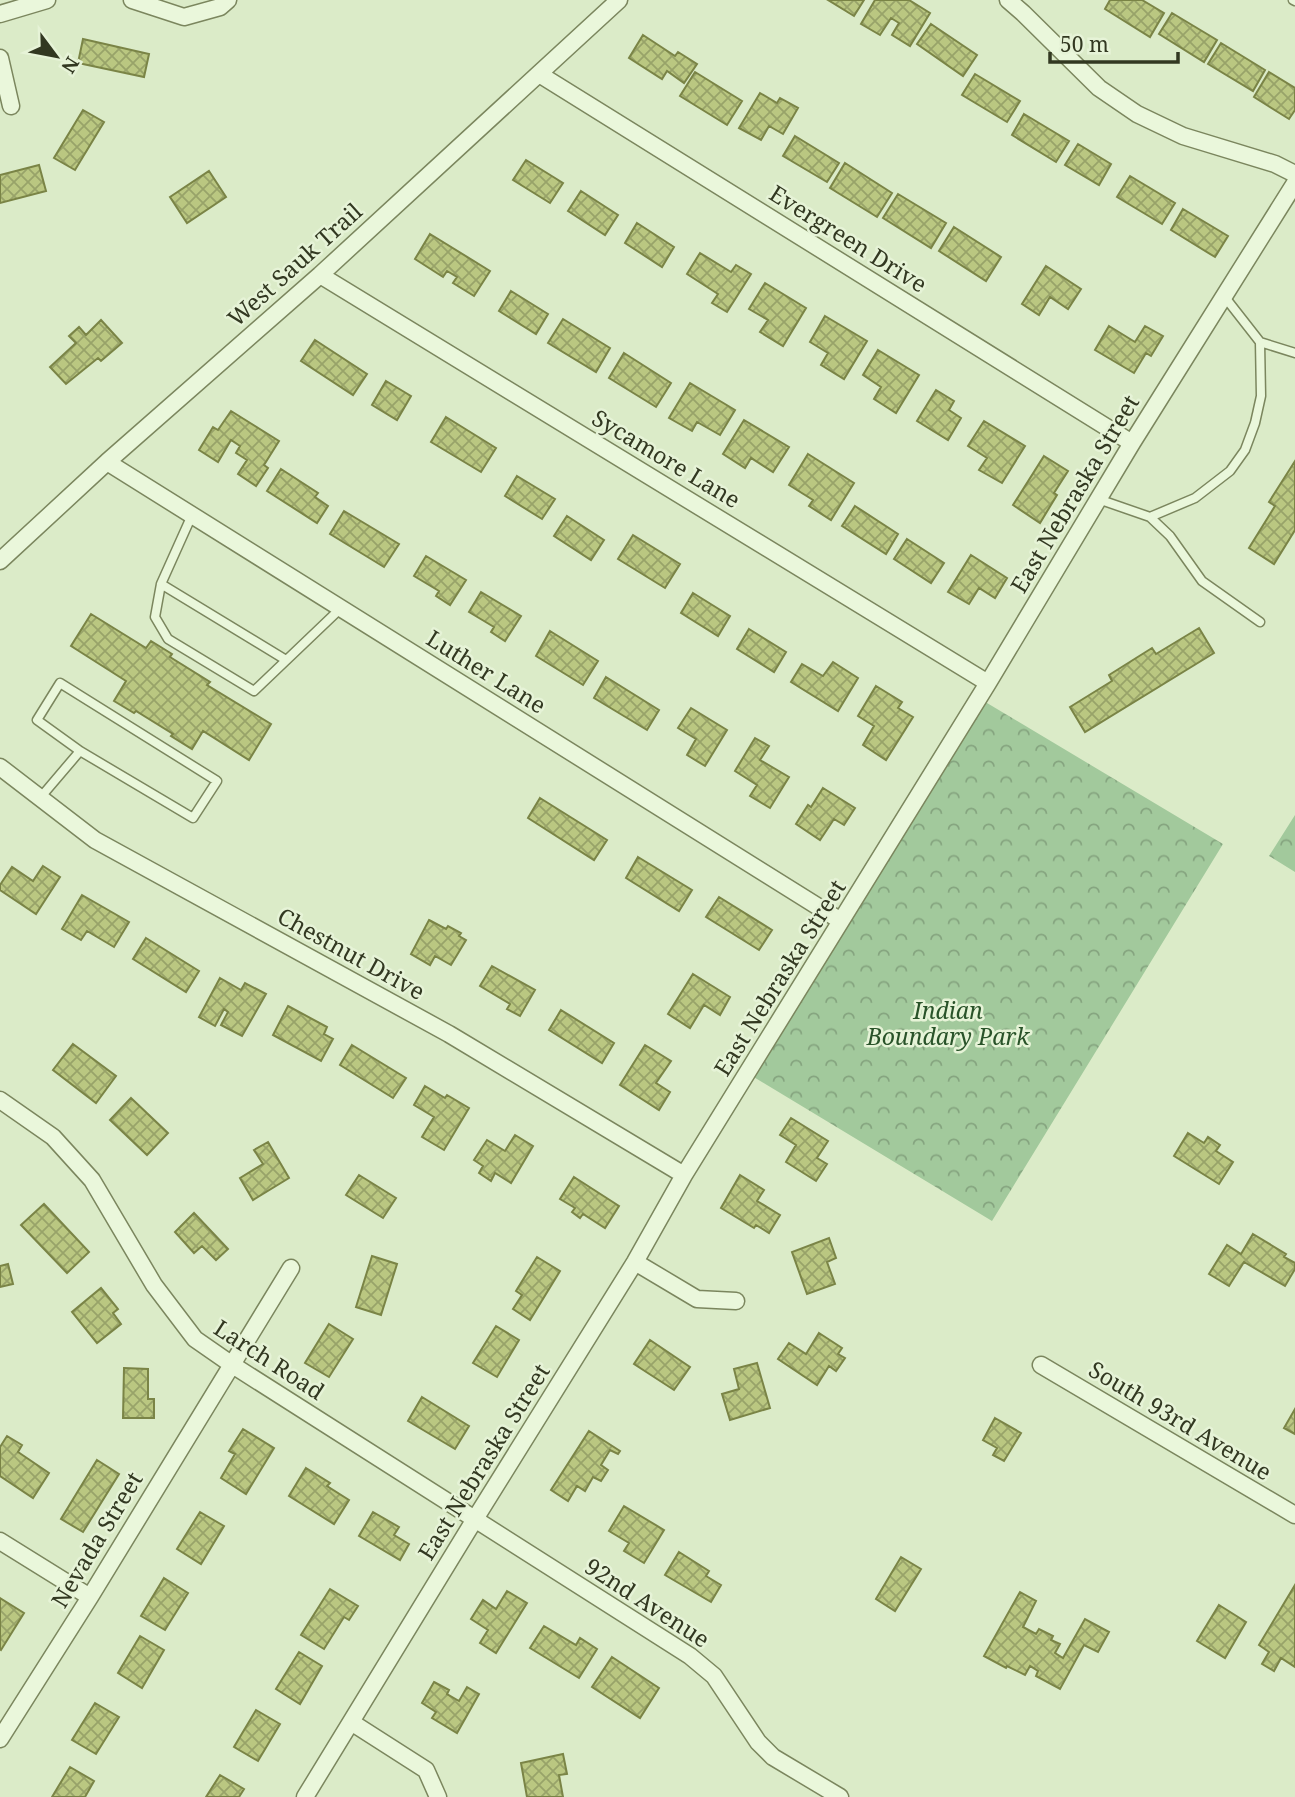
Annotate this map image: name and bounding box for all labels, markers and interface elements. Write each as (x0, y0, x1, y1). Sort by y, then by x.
north arrow (21, 21, 91, 91)
scale bar (1050, 21, 1178, 65)
text: 50 m (1060, 30, 1109, 58)
text: N (55, 52, 85, 78)
street label: Evergreen Drive (764, 177, 933, 299)
street label: West Sauk Trail (220, 195, 369, 333)
street label: East Nebraska Street (1002, 388, 1146, 599)
street label: Sycamore Lane (586, 401, 747, 515)
street label: Luther Lane (421, 622, 552, 721)
street label: East Nebraska Street (706, 873, 853, 1082)
street label: Chestnut Drive (272, 899, 431, 1007)
park label: Indian Boundary Park (866, 994, 1030, 1052)
street label: Larch Road (208, 1312, 331, 1407)
street label: South 93rd Avenue (1083, 1353, 1278, 1487)
street label: East Nebraska Street (410, 1357, 557, 1566)
street label: Nevada Street (43, 1466, 149, 1613)
street label: 92nd Avenue (579, 1550, 716, 1654)

